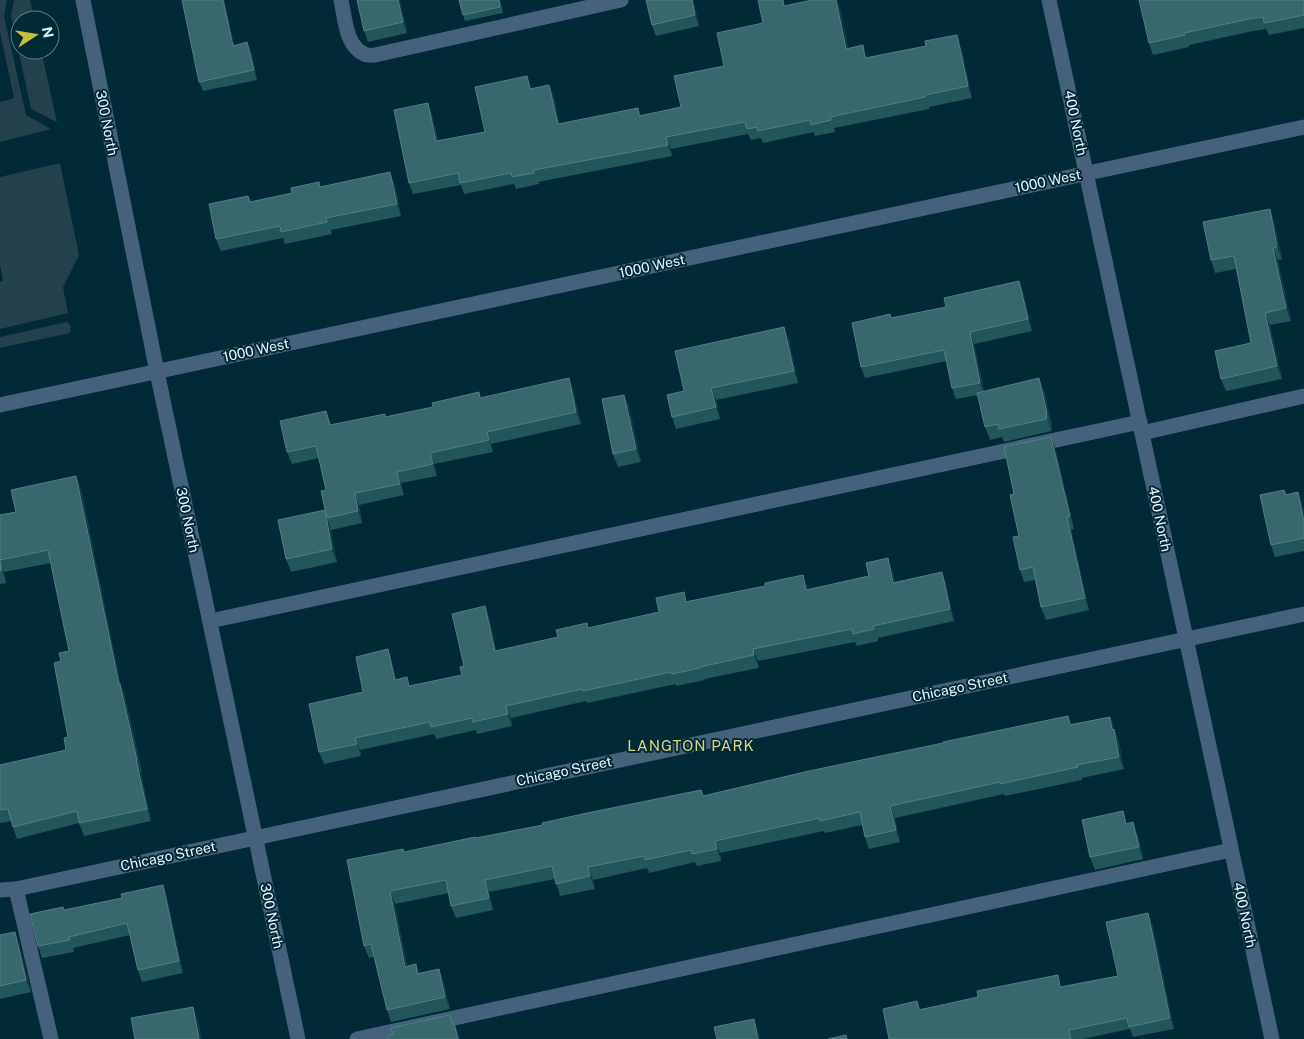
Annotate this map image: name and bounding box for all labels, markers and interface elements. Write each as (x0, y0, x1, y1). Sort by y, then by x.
north arrow (10, 10, 60, 60)
text: N (39, 25, 57, 39)
street label: 300 North (93, 89, 121, 157)
street label: 400 North (1061, 89, 1091, 157)
street label: 1000 West (1013, 166, 1083, 196)
street label: 1000 West (617, 251, 687, 281)
street label: 1000 West (221, 335, 291, 365)
street label: 400 North (1145, 485, 1175, 553)
street label: 300 North (173, 486, 203, 554)
street label: Chicago Street (911, 669, 1009, 705)
district label: LANGTON PARK (627, 737, 755, 754)
street label: Chicago Street (515, 753, 613, 789)
street label: Chicago Street (119, 838, 217, 874)
street label: 400 North (1230, 881, 1260, 949)
street label: 300 North (257, 882, 287, 950)

